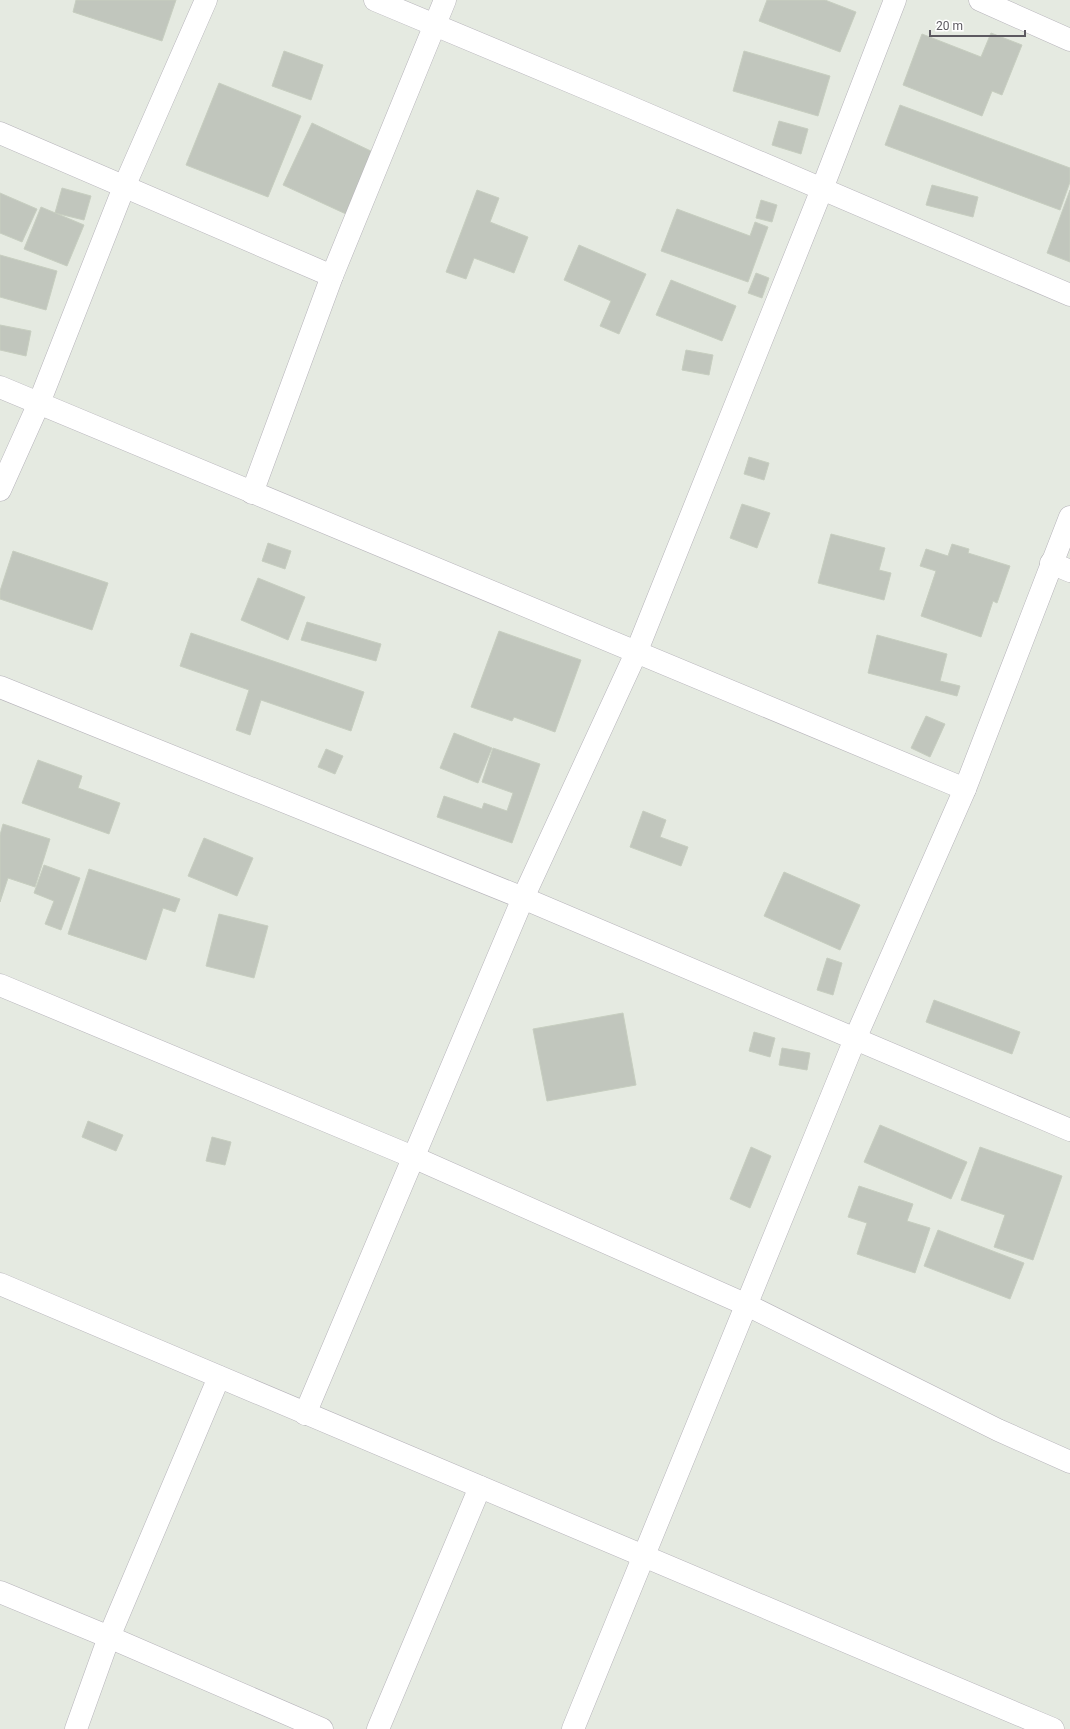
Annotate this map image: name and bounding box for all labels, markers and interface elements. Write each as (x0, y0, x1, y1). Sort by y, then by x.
scale bar (930, 12, 1025, 38)
text: 20 m (936, 19, 963, 33)

